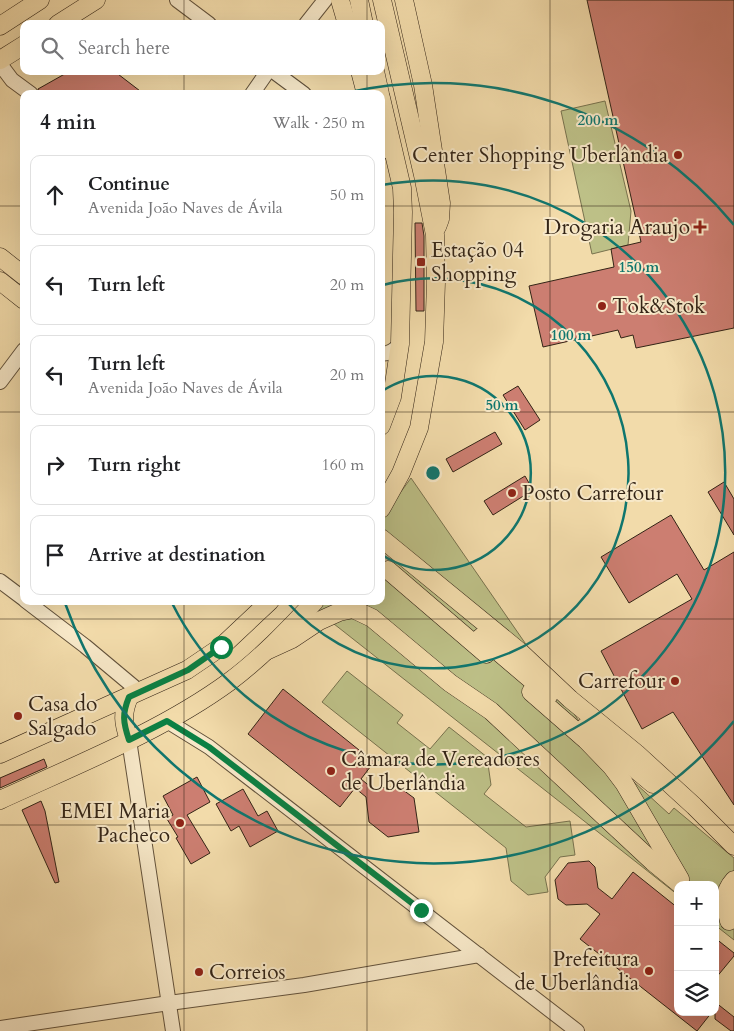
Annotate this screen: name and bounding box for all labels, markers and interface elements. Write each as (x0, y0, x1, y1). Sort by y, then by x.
search box (20, 20, 385, 75)
icon: search (38, 34, 66, 62)
text: Search here (78, 35, 170, 61)
text: 4 min (40, 108, 96, 137)
text: 200 m (578, 110, 619, 130)
text: Walk · 250 m (273, 112, 365, 134)
place label: Center Shopping Uberlândia (412, 141, 668, 170)
marker: Center Shopping Uberlândia (672, 149, 684, 161)
text: Continue (88, 171, 170, 197)
icon: ahead (41, 181, 69, 209)
text: 50 m (330, 184, 364, 206)
text: Avenida João Naves de Ávila (88, 197, 283, 219)
place label: Drogaria Araujo (544, 213, 690, 242)
marker: Drogaria Araujo (694, 221, 706, 233)
place label: Estação 04 Shopping (431, 236, 524, 289)
marker: Estação 04 Shopping (415, 256, 427, 268)
text: 150 m (619, 257, 660, 277)
icon: left (41, 271, 69, 299)
text: Turn left (88, 272, 165, 298)
text: 20 m (330, 274, 364, 296)
place label: Tok&Stok (612, 292, 706, 321)
marker: Tok&Stok (596, 300, 608, 312)
text: 100 m (551, 325, 592, 345)
text: Turn left (88, 351, 165, 377)
icon: left (41, 361, 69, 389)
text: 20 m (330, 364, 364, 386)
text: Avenida João Naves de Ávila (88, 377, 283, 399)
text: 50 m (485, 395, 519, 415)
icon: right (41, 451, 69, 479)
text: Turn right (88, 452, 180, 478)
text: 160 m (322, 454, 364, 476)
centre of rings (424, 464, 442, 482)
place label: Posto Carrefour (522, 479, 664, 508)
marker: Posto Carrefour (506, 487, 518, 499)
icon: arrive (41, 541, 69, 569)
text: Arrive at destination (88, 542, 265, 568)
route start (210, 636, 233, 659)
place label: Carrefour (578, 667, 665, 696)
marker: Carrefour (669, 675, 681, 687)
place label: Casa do Salgado (28, 690, 97, 743)
marker: Casa do Salgado (12, 710, 24, 722)
place label: Câmara de Vereadores de Uberlândia (341, 745, 540, 798)
marker: Câmara de Vereadores de Uberlândia (325, 765, 337, 777)
place label: EMEI Maria Pacheco (60, 797, 170, 850)
marker: EMEI Maria Pacheco (174, 817, 186, 829)
map controls (674, 881, 719, 1016)
button: + (674, 881, 719, 926)
route end (410, 899, 433, 922)
button: − (674, 926, 719, 971)
place label: Prefeitura de Uberlândia (515, 945, 639, 998)
place label: Correios (209, 958, 286, 987)
marker: Prefeitura de Uberlândia (643, 965, 655, 977)
marker: Correios (193, 966, 205, 978)
button: layers (674, 971, 719, 1016)

